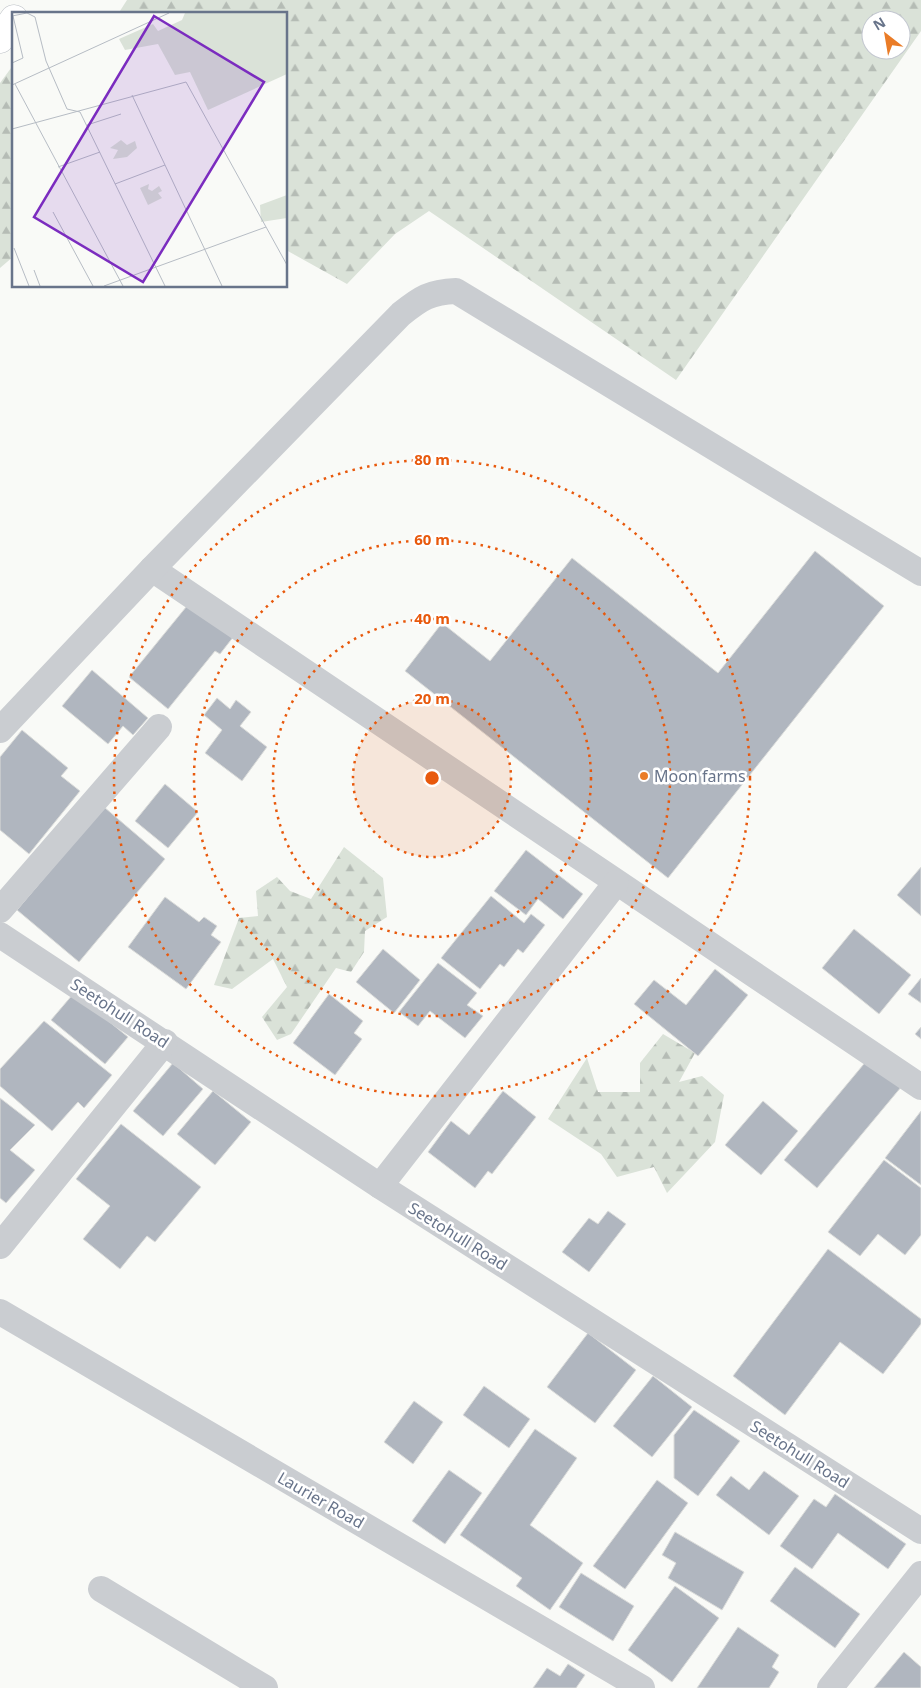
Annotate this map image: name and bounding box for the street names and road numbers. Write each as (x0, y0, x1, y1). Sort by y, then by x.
street label: Seetohull Road (67, 973, 173, 1053)
street label: Seetohull Road (404, 1197, 512, 1275)
street label: Seetohull Road (746, 1415, 854, 1493)
street label: Laurier Road (274, 1466, 368, 1534)

